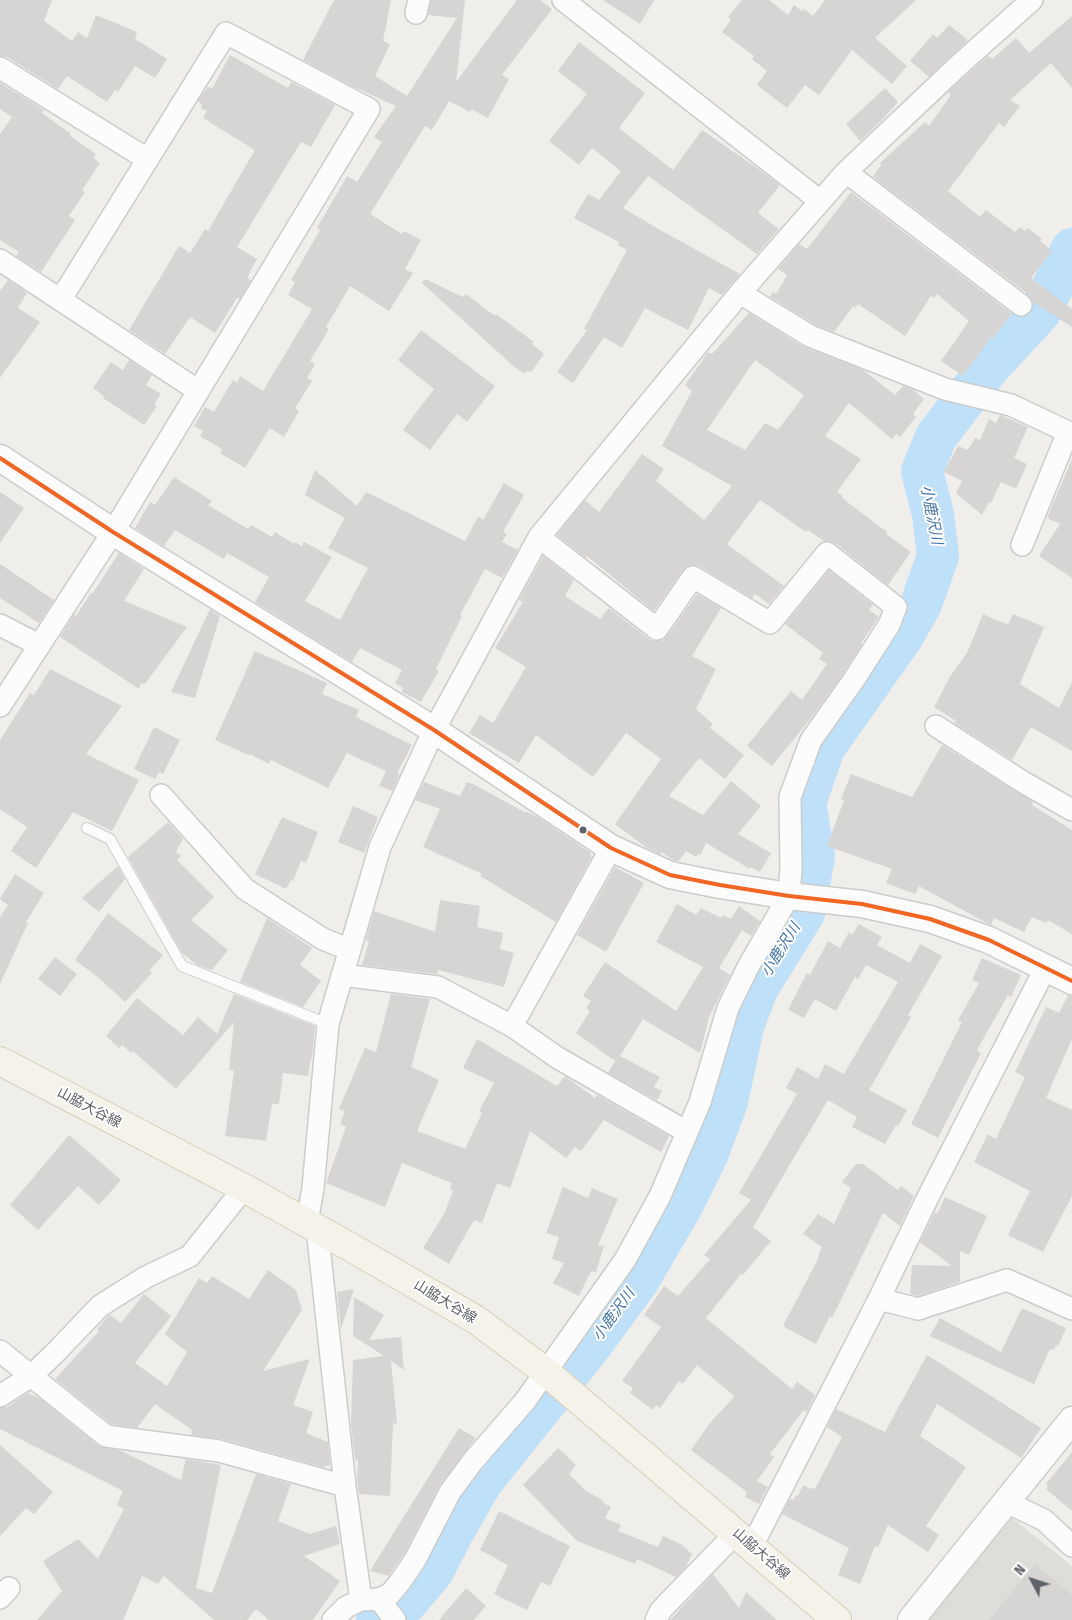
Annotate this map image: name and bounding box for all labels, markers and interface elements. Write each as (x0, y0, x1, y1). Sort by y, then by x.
water label: 小鹿沢川 (916, 484, 946, 546)
unlabelled marker (578, 825, 588, 835)
water label: 小鹿沢川 (757, 920, 805, 980)
street label: 山脇大谷線 (54, 1084, 124, 1132)
street label: 山脇大谷線 (411, 1277, 479, 1327)
water label: 小鹿沢川 (589, 1285, 639, 1345)
street label: 山脇大谷線 (729, 1525, 793, 1583)
north arrow (1007, 1555, 1057, 1605)
text: N (1011, 1561, 1029, 1579)

